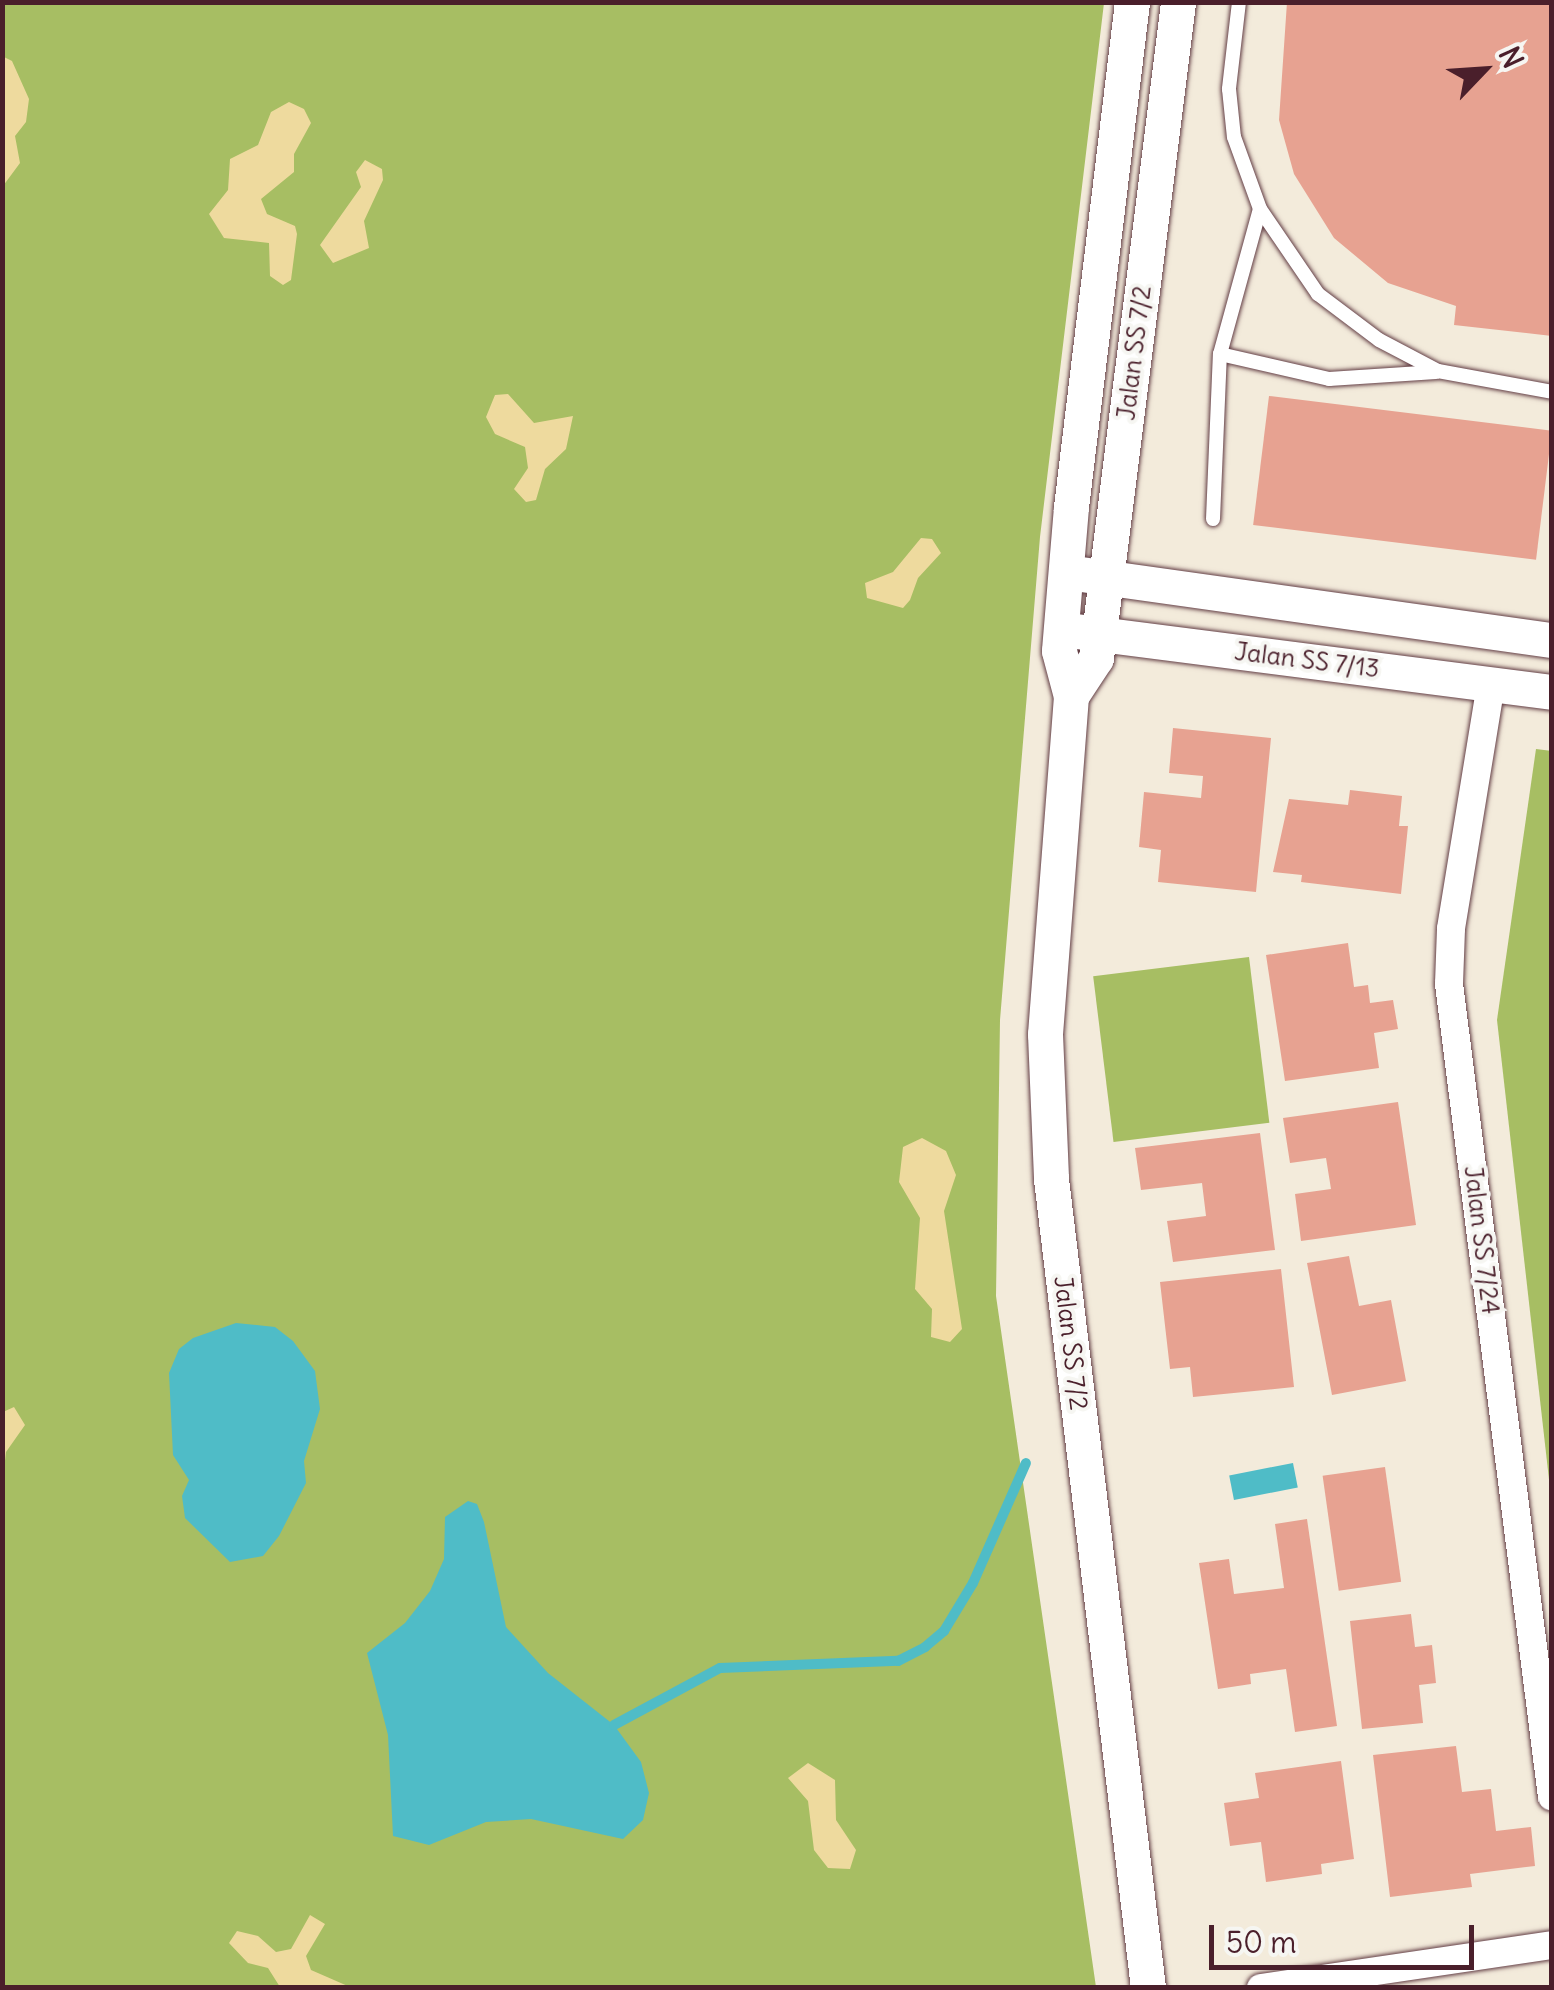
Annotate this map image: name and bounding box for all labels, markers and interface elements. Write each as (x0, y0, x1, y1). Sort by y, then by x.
north arrow (1434, 20, 1534, 120)
text: N (1491, 41, 1532, 74)
street label: Jalan SS 7/2 (1111, 284, 1157, 422)
street label: Jalan SS 7/13 (1233, 636, 1381, 684)
street label: Jalan SS 7/24 (1458, 1164, 1506, 1316)
street label: Jalan SS 7/2 (1048, 1274, 1094, 1412)
scale bar (1214, 1905, 1479, 1967)
text: 50 m (1226, 1923, 1296, 1961)

